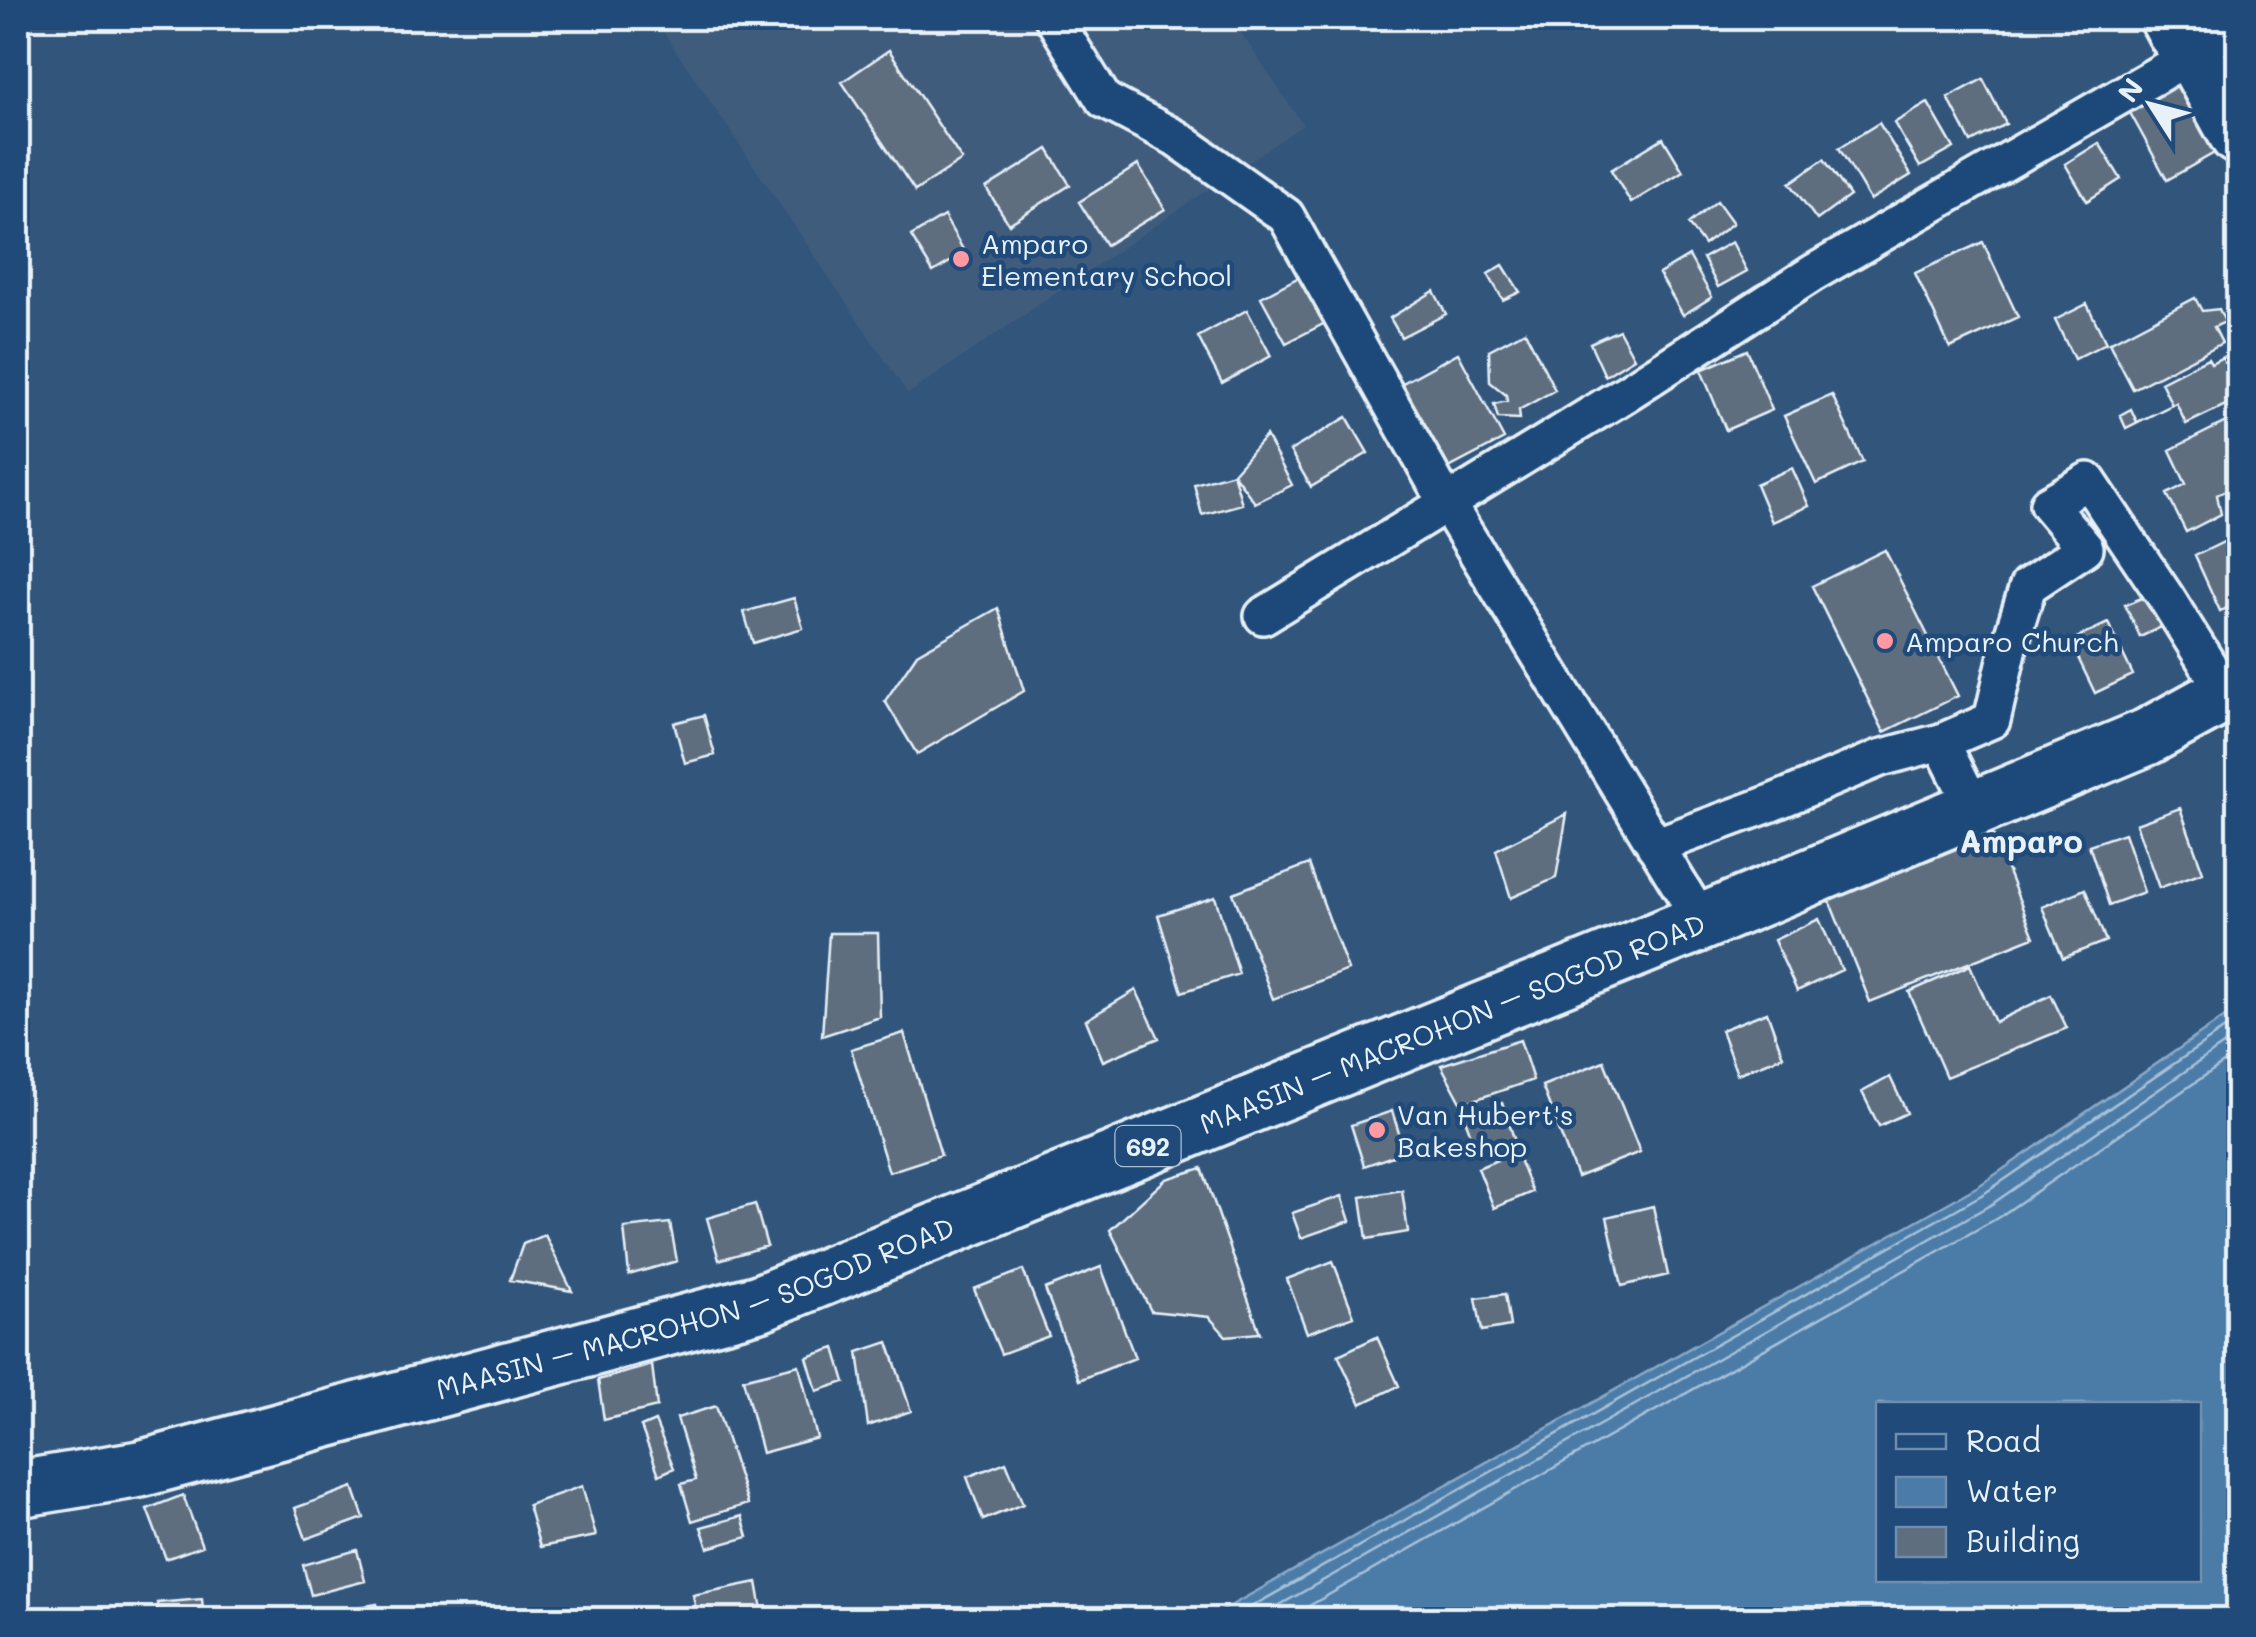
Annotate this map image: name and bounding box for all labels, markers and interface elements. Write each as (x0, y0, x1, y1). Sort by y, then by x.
north arrow (2101, 55, 2201, 155)
text: N (2109, 71, 2151, 109)
place label: Amparo Elementary School (981, 225, 1232, 293)
marker: Amparo Elementary School (950, 248, 972, 270)
place label: Amparo Church (1905, 623, 2118, 659)
marker: Amparo Church (1874, 630, 1896, 652)
district label: Amparo (1959, 819, 2083, 861)
street label: MAASIN – MACROHON – SOGOD ROAD (1194, 905, 1710, 1141)
place label: Van Hubert's Bakeshop (1397, 1096, 1574, 1164)
marker: Van Hubert's Bakeshop (1366, 1119, 1388, 1141)
road number: 692 (1116, 1126, 1180, 1166)
street label: MAASIN – MACROHON – SOGOD ROAD (432, 1208, 959, 1407)
legend (1876, 1402, 2201, 1582)
text: Road (1966, 1420, 2041, 1460)
text: Water (1966, 1470, 2058, 1510)
text: Building (1966, 1520, 2080, 1560)

